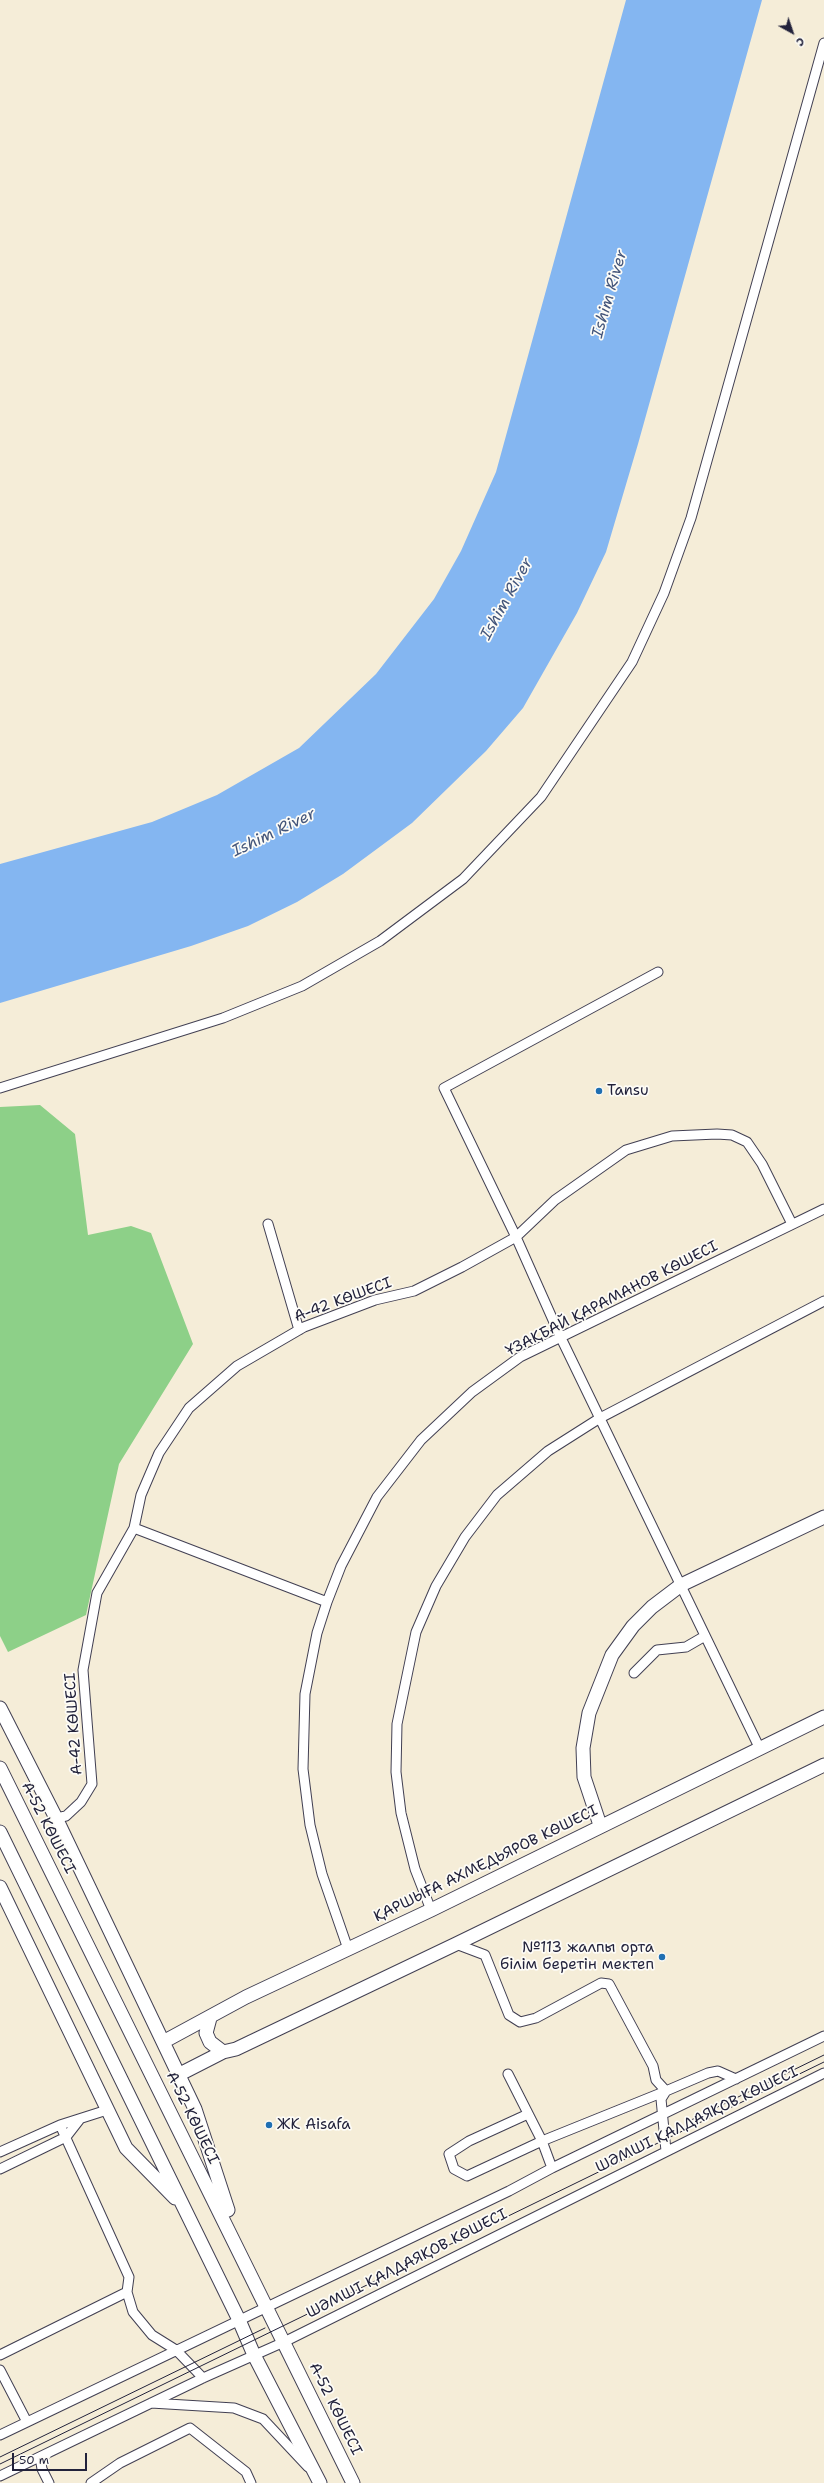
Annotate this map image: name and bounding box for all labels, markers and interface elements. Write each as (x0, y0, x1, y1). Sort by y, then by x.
north arrow (772, 12, 812, 52)
text: С (793, 34, 807, 49)
water label: Ishim River (588, 248, 632, 340)
water label: Ishim River (477, 555, 537, 643)
water label: Ishim River (229, 805, 319, 861)
place label: Tansu (607, 1082, 649, 1100)
marker: Tansu (594, 1086, 604, 1096)
street label: ҰЗАҚБАЙ ҚАРАМАНОВ КӨШЕСІ (503, 1238, 721, 1360)
street label: А-42 КӨШЕСІ (292, 1274, 394, 1326)
street label: А-42 КӨШЕСІ (61, 1672, 87, 1776)
street label: А-52 КӨШЕСІ (17, 1779, 79, 1877)
street label: ҚАРШЫҒА АХМЕДЬЯРОВ КӨШЕСІ (371, 1802, 601, 1926)
place label: №113 жалпы орта білім беретін мектеп (500, 1939, 654, 1974)
marker: №113 жалпы орта білім беретін мектеп (657, 1952, 667, 1962)
street label: ШӘМШІ ҚАЛДАЯҚОВ КӨШЕСІ (593, 2063, 801, 2177)
street label: А-52 КӨШЕСІ (162, 2069, 222, 2167)
place label: ЖК Aisafa (277, 2116, 350, 2134)
marker: ЖК Aisafa (264, 2120, 274, 2130)
street label: ШӘМШІ ҚАЛДАЯҚОВ КӨШЕСІ (304, 2205, 510, 2323)
street label: А-52 КӨШЕСІ (305, 2360, 365, 2458)
scale bar (14, 2445, 89, 2471)
text: 50 m (19, 2452, 49, 2468)

